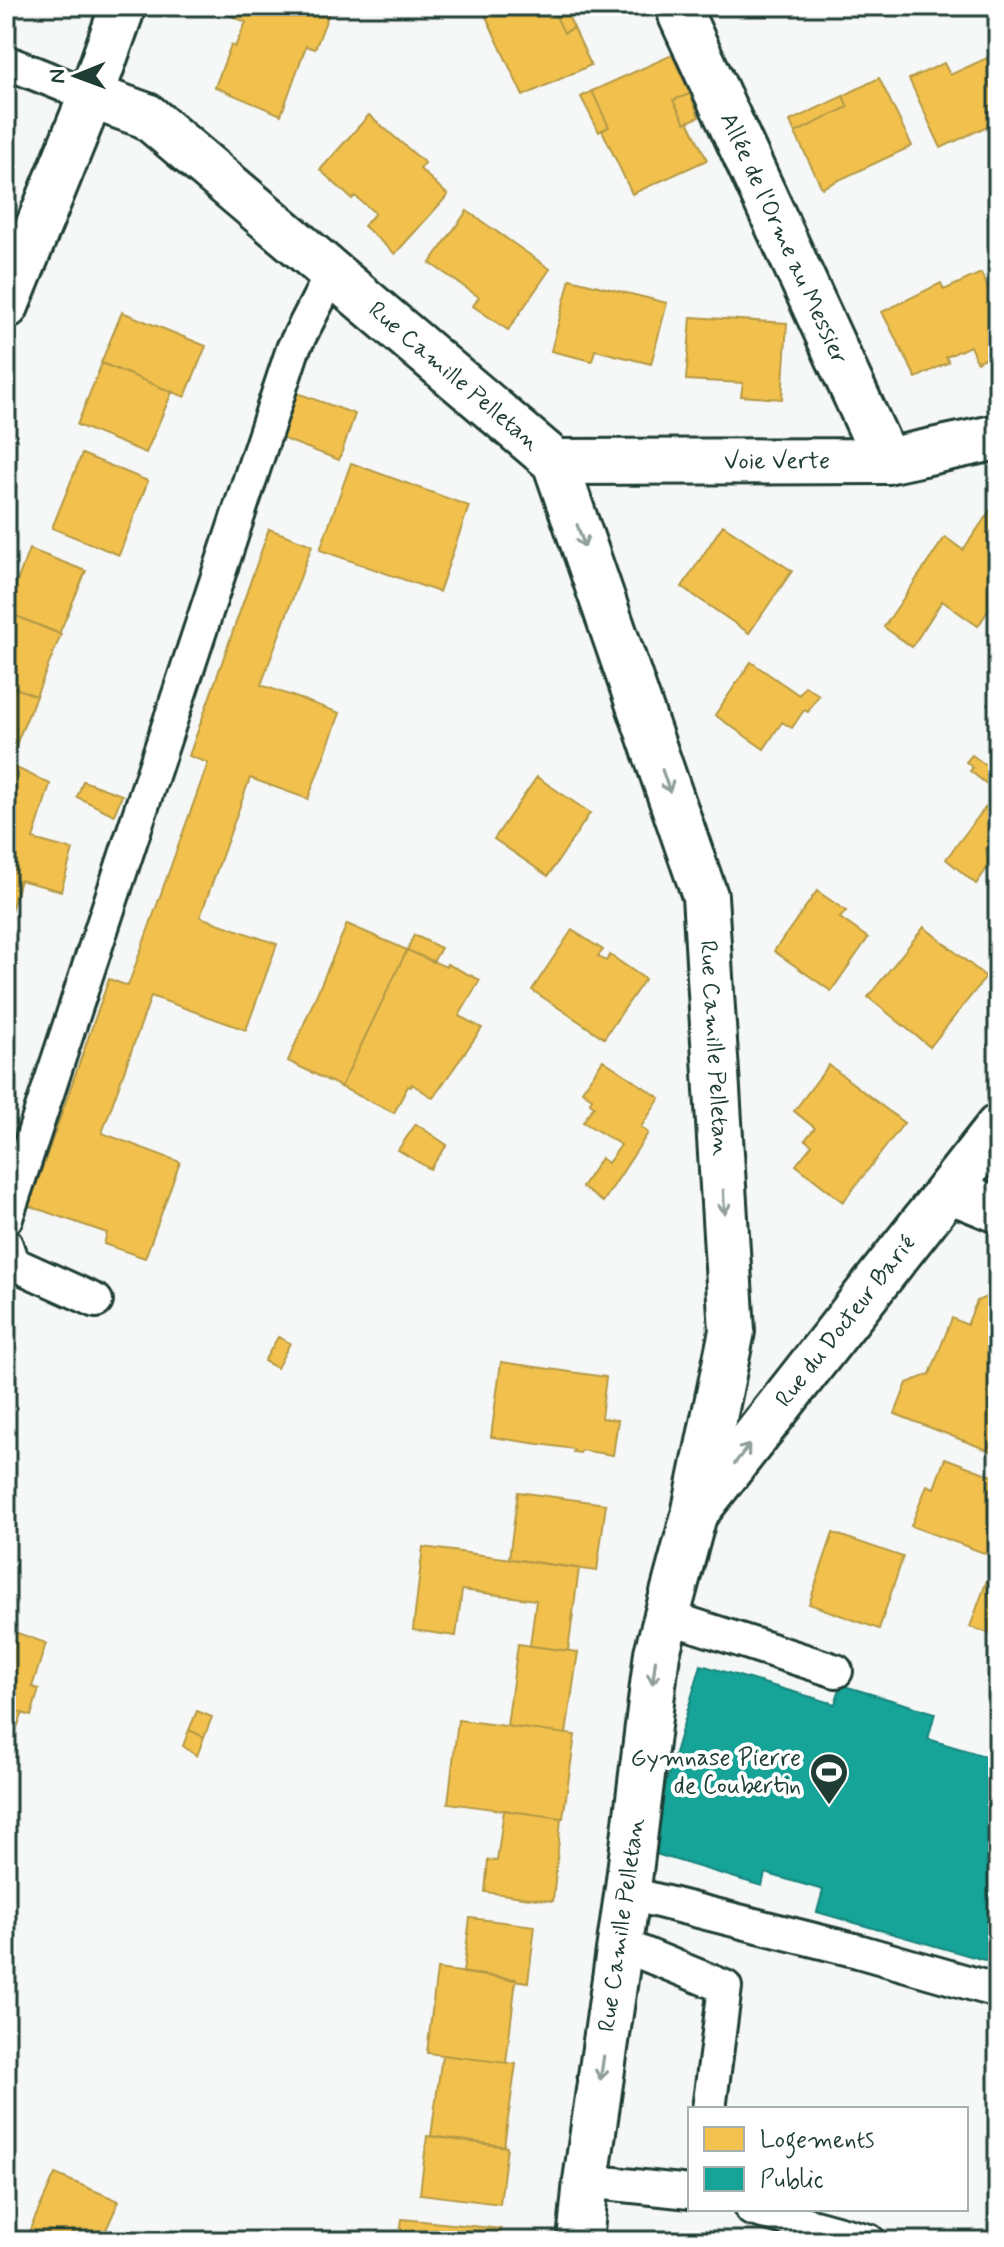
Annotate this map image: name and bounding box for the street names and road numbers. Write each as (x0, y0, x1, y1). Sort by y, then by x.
street label: Allée de l'Orme au Messier (712, 108, 855, 369)
street label: Rue Camille Pelletan (362, 295, 546, 458)
street label: Voie Verte (724, 446, 830, 477)
street label: Rue Camille Pelletan (692, 939, 737, 1157)
street label: Rue du Docteur Barié (768, 1229, 923, 1414)
street label: Rue Camille Pelletan (592, 1816, 652, 2034)

